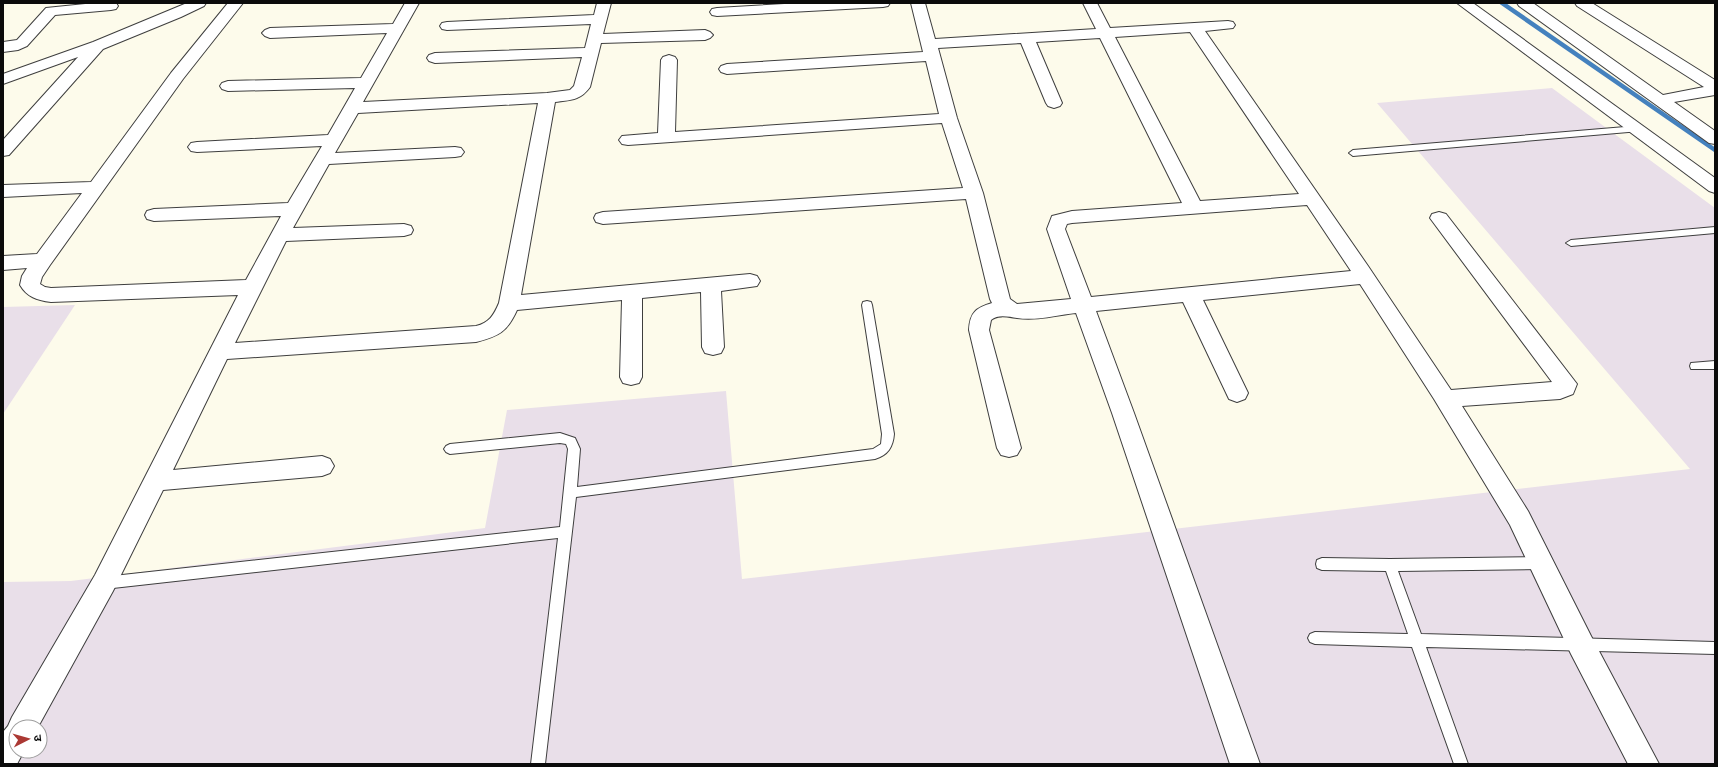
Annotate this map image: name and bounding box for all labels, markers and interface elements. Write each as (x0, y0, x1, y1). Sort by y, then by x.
north arrow (8, 719, 48, 759)
text: उ (31, 734, 45, 742)

